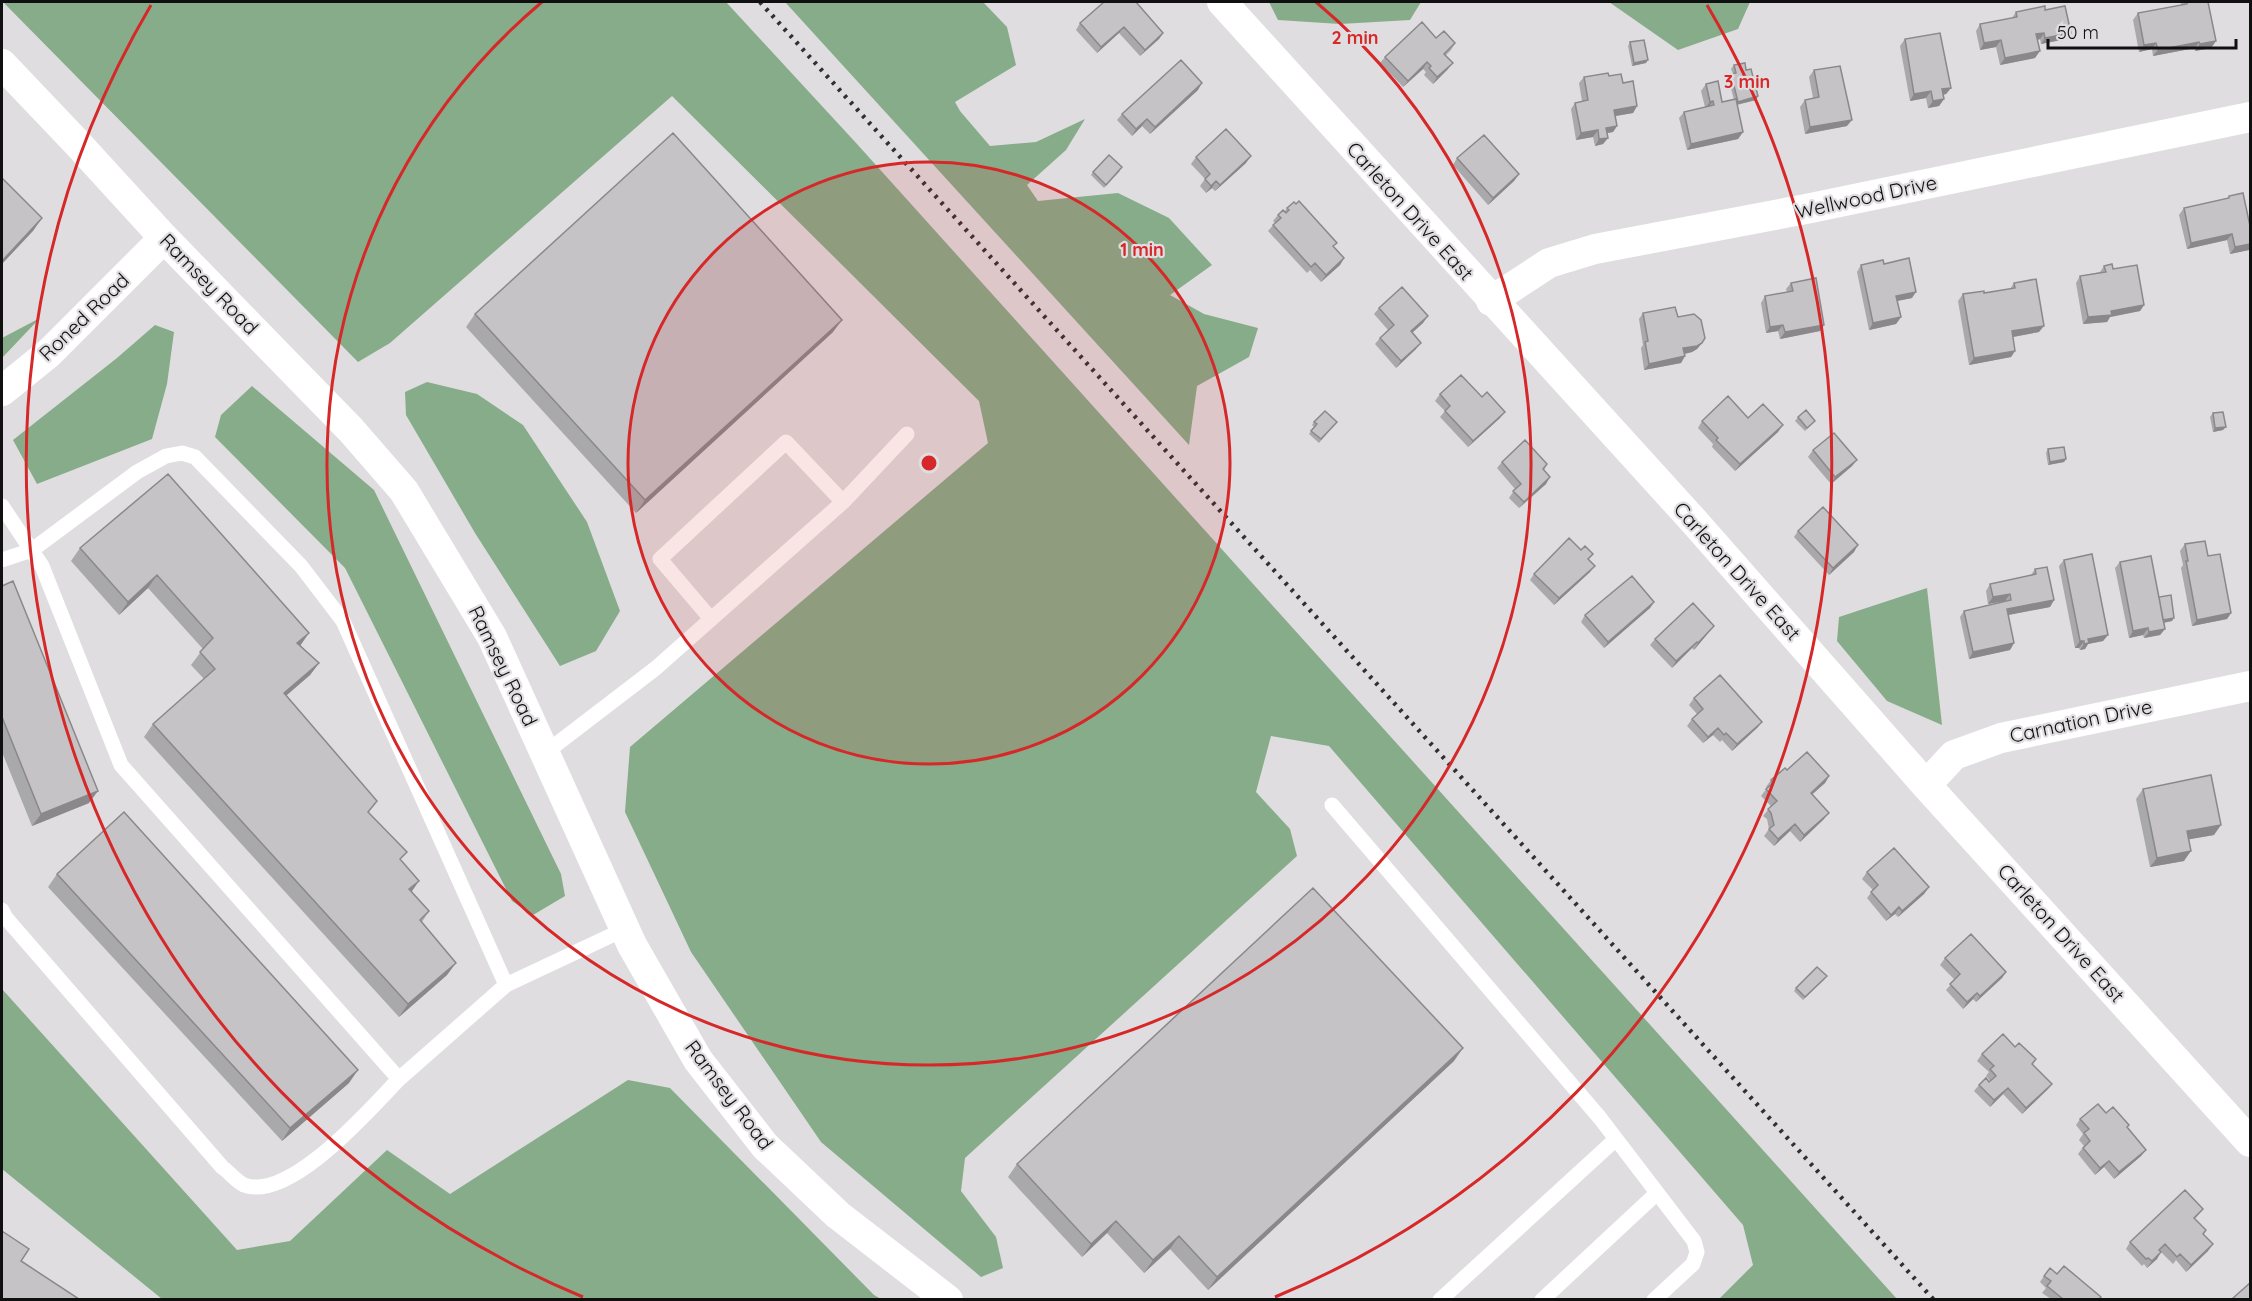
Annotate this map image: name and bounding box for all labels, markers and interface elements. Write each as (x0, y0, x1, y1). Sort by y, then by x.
scale bar (2048, 12, 2236, 50)
text: 50 m (2057, 21, 2099, 44)
text: 2 min (1332, 26, 1378, 49)
text: 3 min (1724, 70, 1770, 93)
street label: Carleton Drive East (1342, 136, 1479, 285)
street label: Wellwood Drive (1793, 169, 1939, 224)
street label: Ramsey Road (155, 228, 264, 339)
text: 1 min (1120, 238, 1164, 261)
street label: Roned Road (33, 268, 134, 366)
centre of rings (919, 453, 939, 473)
street label: Carleton Drive East (1669, 496, 1806, 645)
street label: Ramsey Road (464, 601, 543, 730)
street label: Carnation Drive (2007, 693, 2154, 748)
street label: Carleton Drive East (1993, 858, 2130, 1007)
street label: Ramsey Road (680, 1035, 779, 1154)

